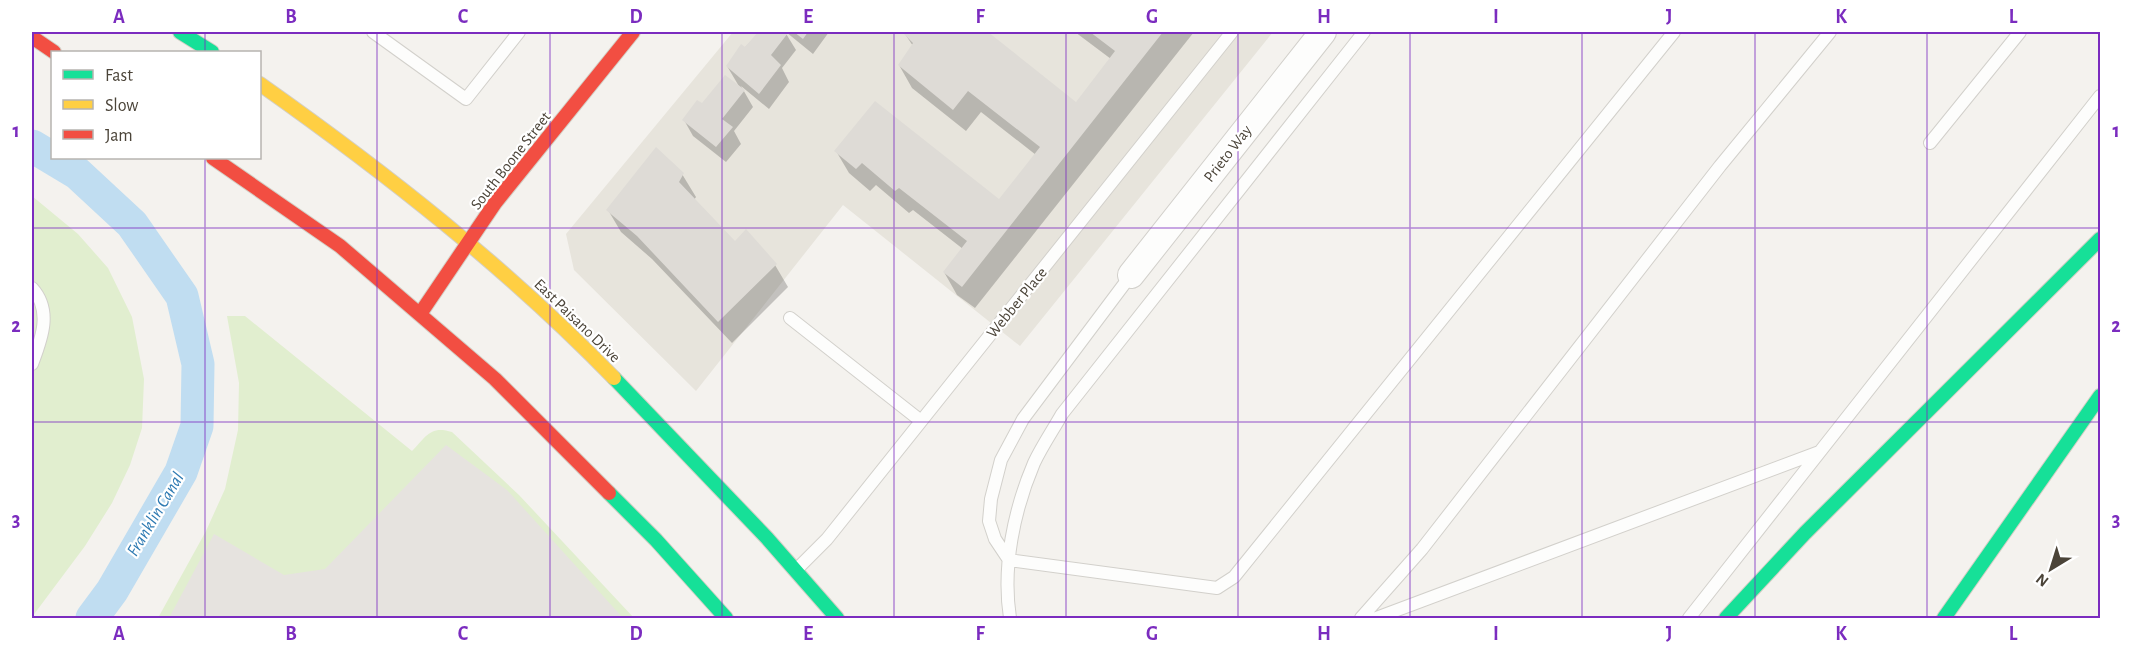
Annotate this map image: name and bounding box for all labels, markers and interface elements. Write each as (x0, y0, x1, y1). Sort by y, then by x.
text: A (113, 7, 125, 27)
text: B (285, 7, 297, 27)
text: C (458, 7, 469, 27)
text: D (629, 7, 643, 27)
text: E (803, 7, 813, 27)
text: F (975, 7, 985, 27)
text: G (1146, 7, 1158, 27)
text: H (1317, 7, 1331, 27)
text: I (1493, 7, 1499, 27)
text: J (1666, 7, 1672, 27)
text: K (1835, 7, 1847, 27)
text: L (2009, 7, 2018, 27)
legend (51, 51, 261, 159)
text: Fast (105, 67, 133, 85)
text: Slow (105, 97, 138, 115)
street label: South Boone Street (468, 109, 554, 213)
text: 1 (12, 121, 20, 141)
text: 1 (2112, 121, 2120, 141)
street label: Prieto Way (1201, 122, 1256, 186)
text: Jam (105, 127, 133, 145)
street label: Webber Place (984, 264, 1050, 341)
street label: East Paisano Drive (531, 276, 623, 366)
text: 2 (11, 316, 21, 336)
text: 2 (2111, 316, 2121, 336)
water label: Franklin Canal (124, 469, 188, 560)
text: 3 (12, 510, 20, 530)
text: 3 (2112, 510, 2120, 530)
north arrow (2021, 539, 2081, 599)
text: N (2033, 570, 2052, 590)
text: A (113, 624, 125, 644)
text: B (285, 624, 297, 644)
text: C (458, 624, 469, 644)
text: D (629, 624, 643, 644)
text: E (803, 624, 813, 644)
text: F (975, 624, 985, 644)
text: G (1146, 624, 1158, 644)
text: H (1317, 624, 1331, 644)
text: I (1493, 624, 1499, 644)
text: J (1666, 624, 1672, 644)
text: K (1835, 624, 1847, 644)
text: L (2009, 624, 2018, 644)

